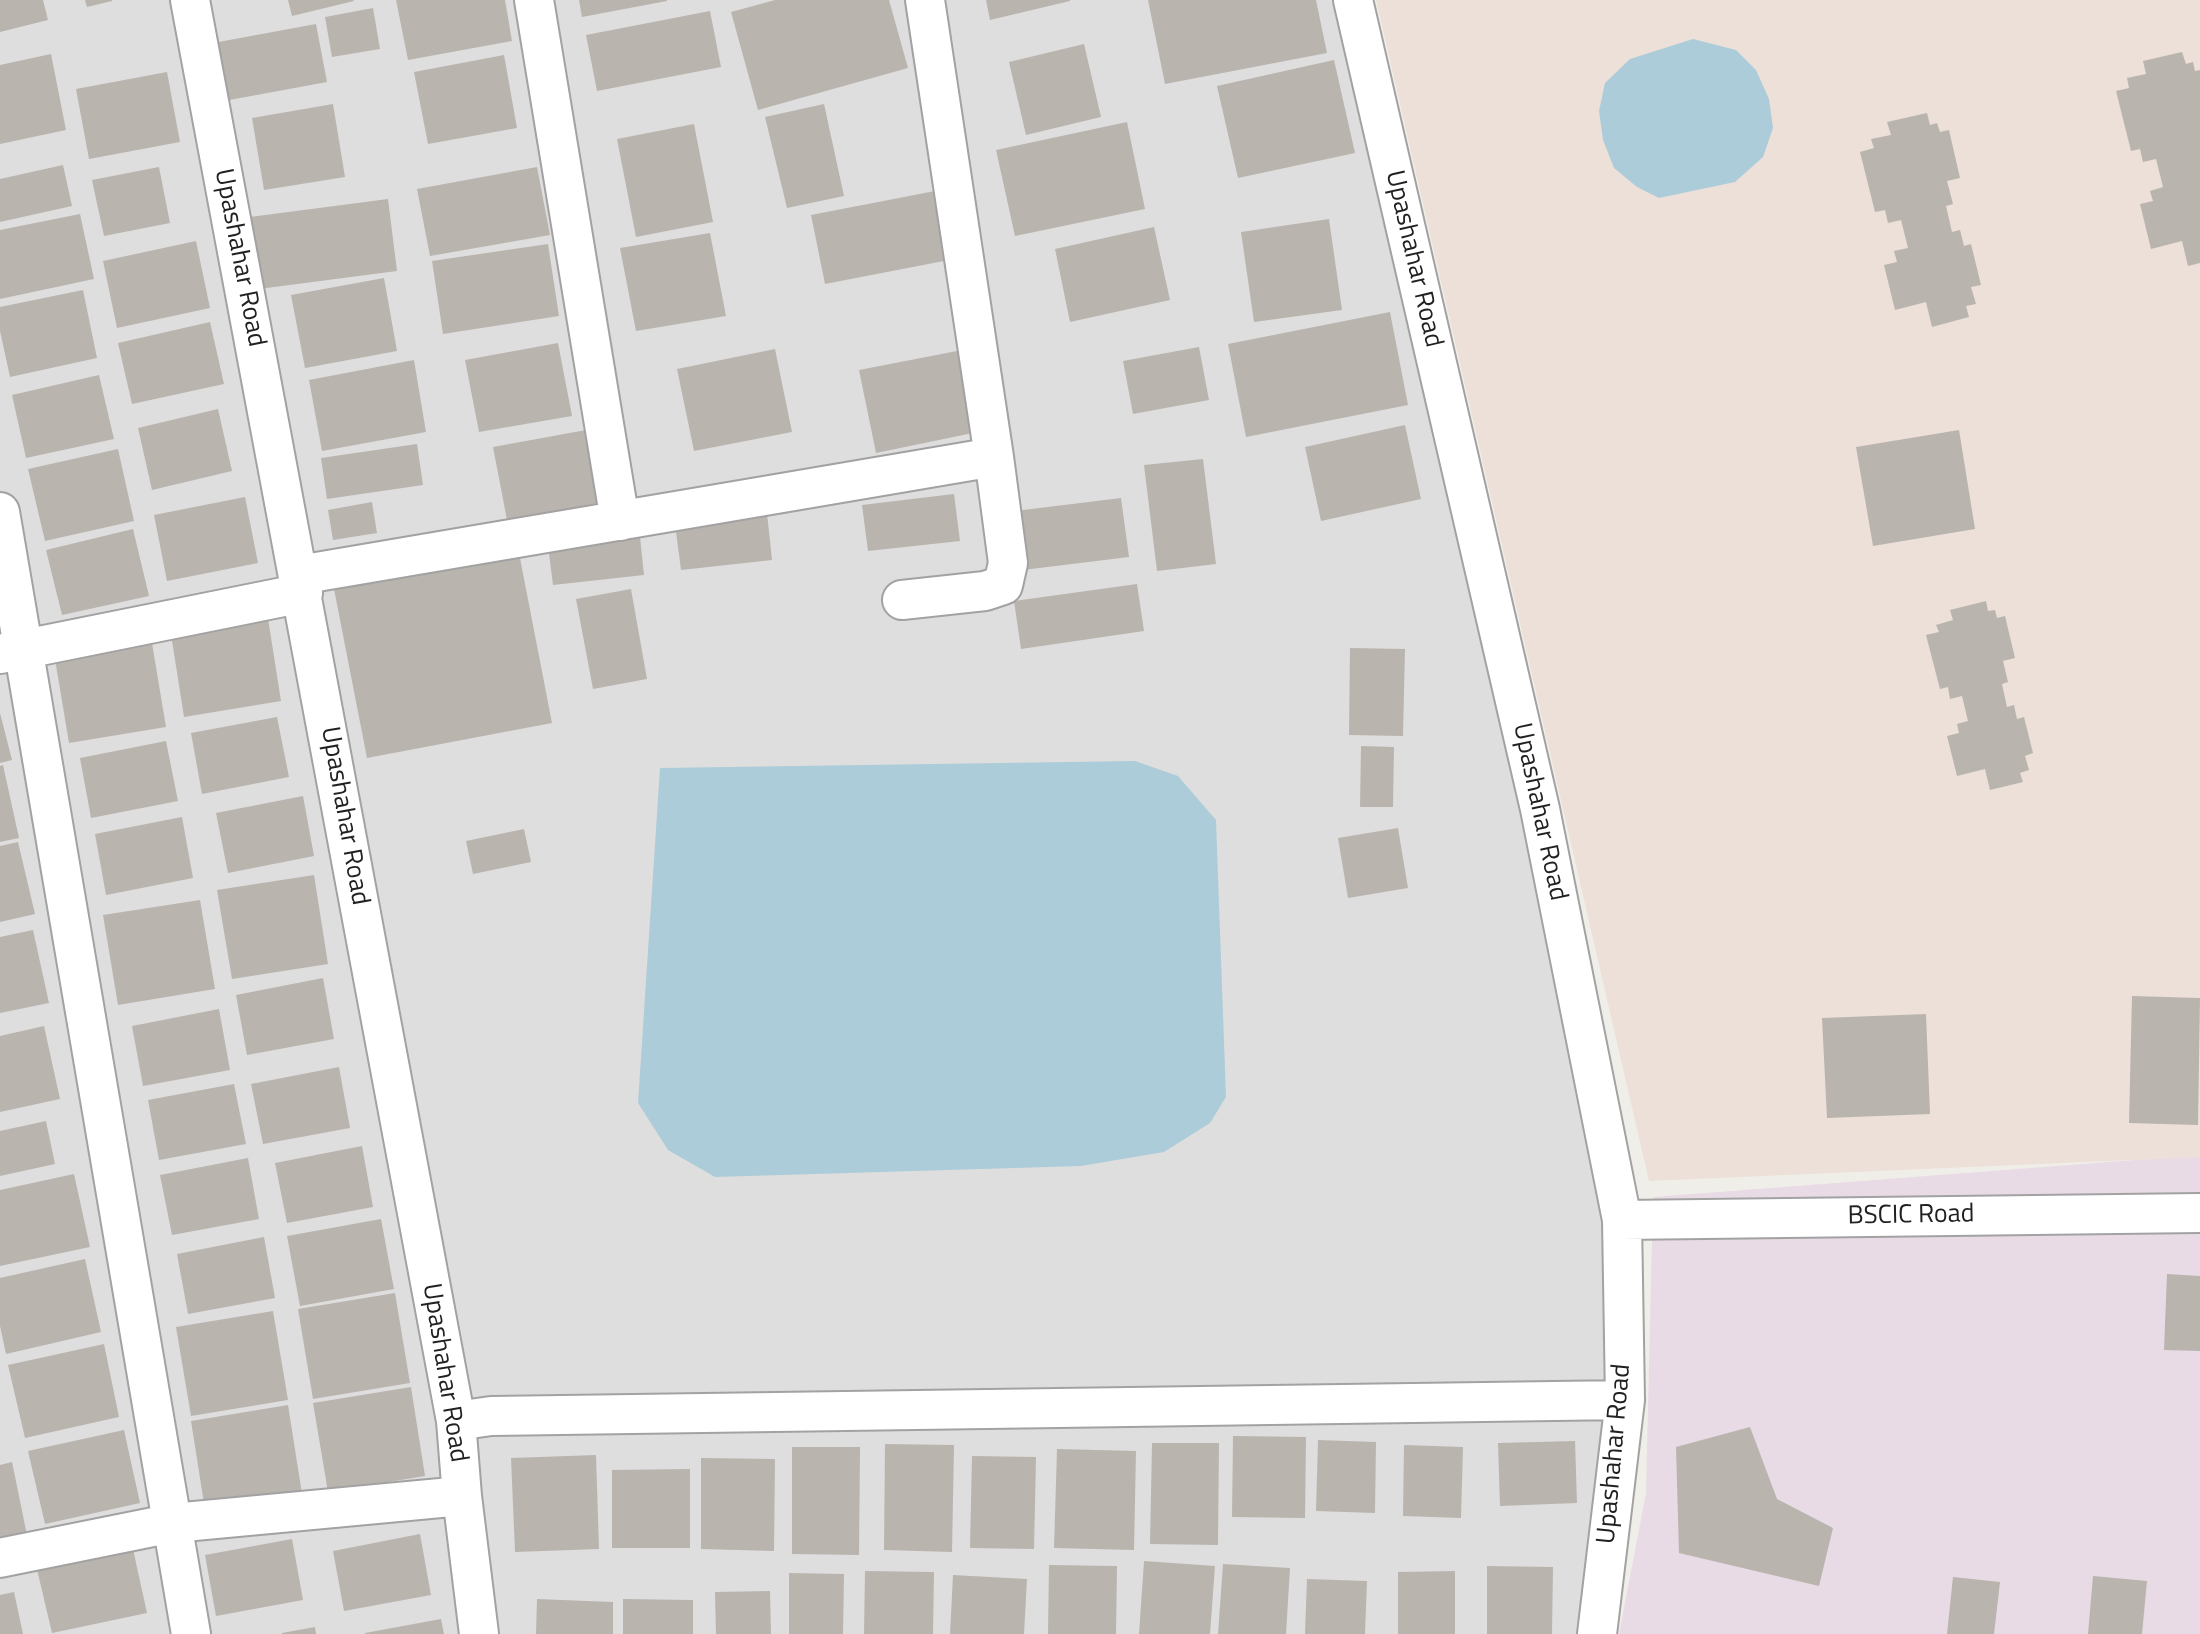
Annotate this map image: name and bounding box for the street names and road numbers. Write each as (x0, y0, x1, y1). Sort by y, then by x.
street label: Upashahar Road (206, 166, 272, 350)
street label: Upashahar Road (1377, 168, 1449, 350)
street label: Upashahar Road (1505, 720, 1573, 904)
street label: Upashahar Road (313, 724, 375, 908)
street label: BSCIC Road (1847, 1199, 1975, 1233)
street label: Upashahar Road (414, 1281, 474, 1465)
street label: Upashahar Road (1592, 1363, 1638, 1545)

